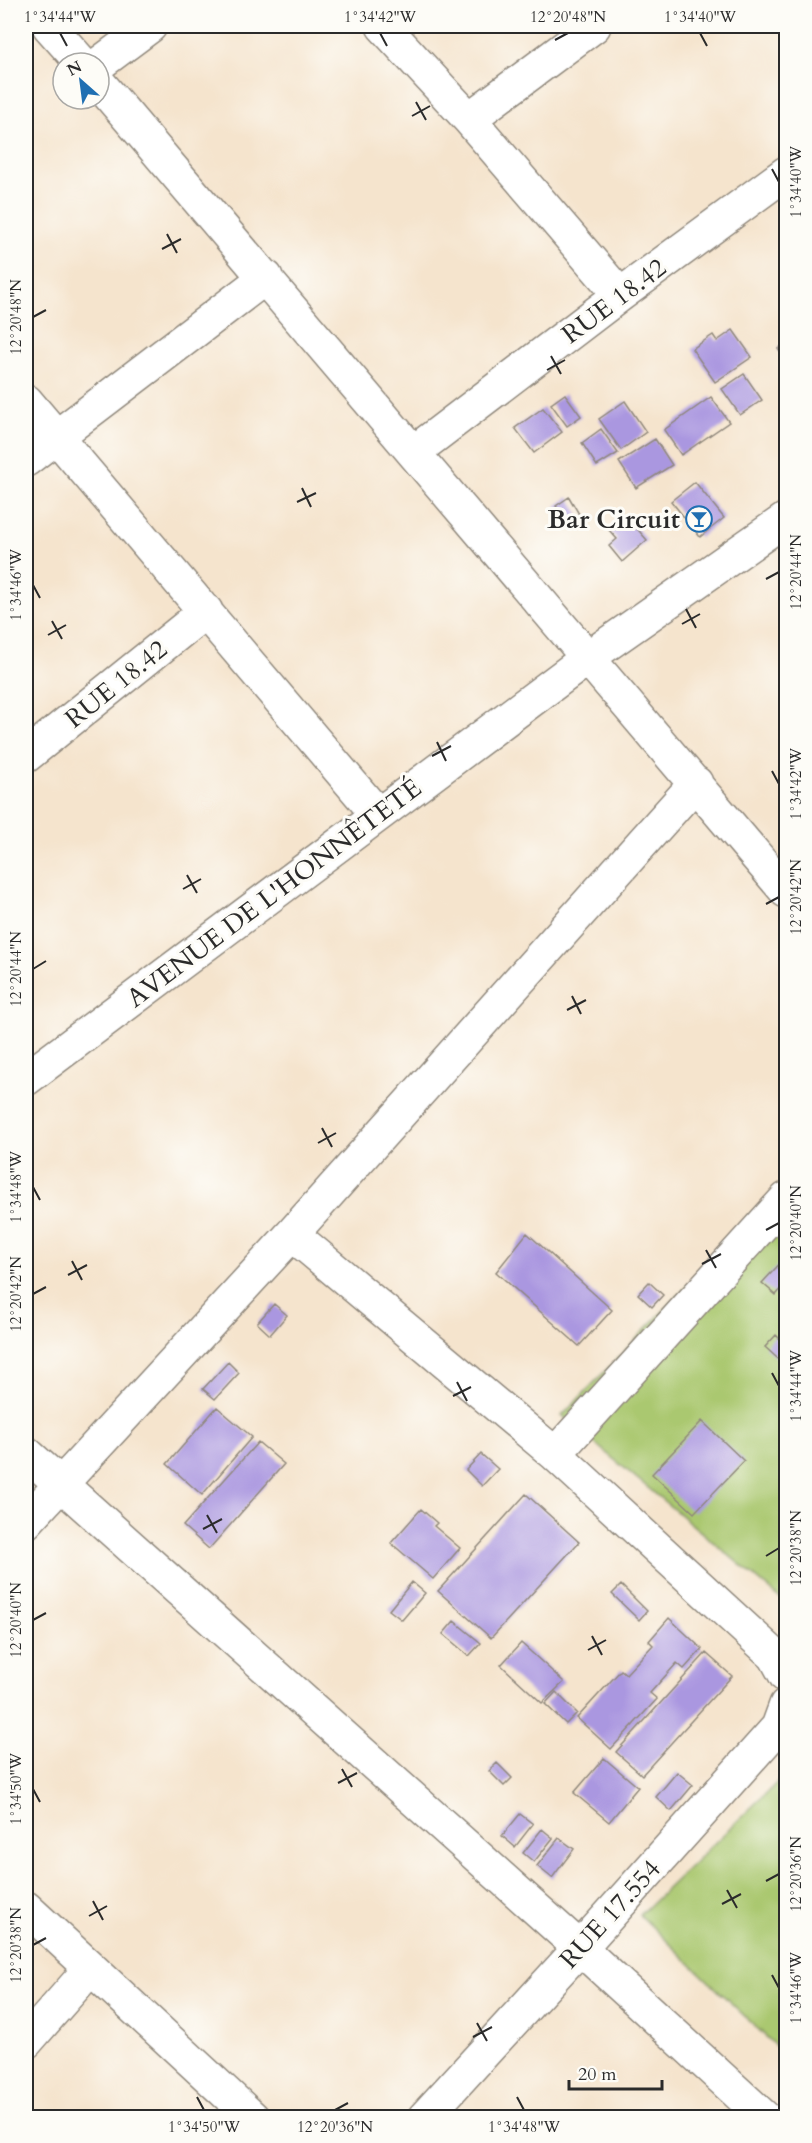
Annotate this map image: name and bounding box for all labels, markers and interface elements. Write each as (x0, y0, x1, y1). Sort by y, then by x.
text: 1°34'44"W (24, 7, 97, 27)
text: 1°34'42"W (344, 7, 417, 27)
text: 12°20'48"N (530, 7, 606, 27)
text: 1°34'40"W (664, 7, 737, 27)
north arrow (51, 51, 111, 111)
text: N (63, 56, 86, 82)
text: 1°34'40"W (786, 145, 806, 218)
street label: RUE 18.42 (555, 250, 673, 352)
text: 12°20'48"N (6, 279, 26, 355)
place label: Bar Circuit (547, 502, 680, 537)
bar icon: Bar Circuit (684, 504, 714, 534)
text: 12°20'44"N (786, 534, 806, 610)
text: 1°34'46"W (6, 548, 26, 621)
street label: RUE 18.42 (58, 632, 174, 736)
text: 1°34'42"W (786, 747, 806, 820)
street label: AVENUE DE L'HONNÊTETÉ (119, 770, 429, 1016)
text: 12°20'42"N (786, 859, 806, 935)
text: 12°20'44"N (6, 931, 26, 1007)
text: 1°34'48"W (6, 1150, 26, 1223)
text: 12°20'40"N (786, 1185, 806, 1261)
text: 12°20'42"N (6, 1256, 26, 1332)
text: 1°34'44"W (786, 1349, 806, 1422)
text: 12°20'38"N (786, 1510, 806, 1586)
text: 12°20'40"N (6, 1582, 26, 1658)
text: 1°34'50"W (6, 1752, 26, 1825)
text: 12°20'36"N (786, 1836, 806, 1912)
street label: RUE 17.554 (552, 1852, 668, 1976)
text: 12°20'38"N (6, 1907, 26, 1983)
text: 1°34'46"W (786, 1951, 806, 2024)
scale bar (569, 2053, 662, 2091)
text: 20 m (578, 2062, 617, 2087)
text: 1°34'50"W (168, 2117, 241, 2137)
text: 12°20'36"N (297, 2117, 373, 2137)
text: 1°34'48"W (488, 2117, 561, 2137)

